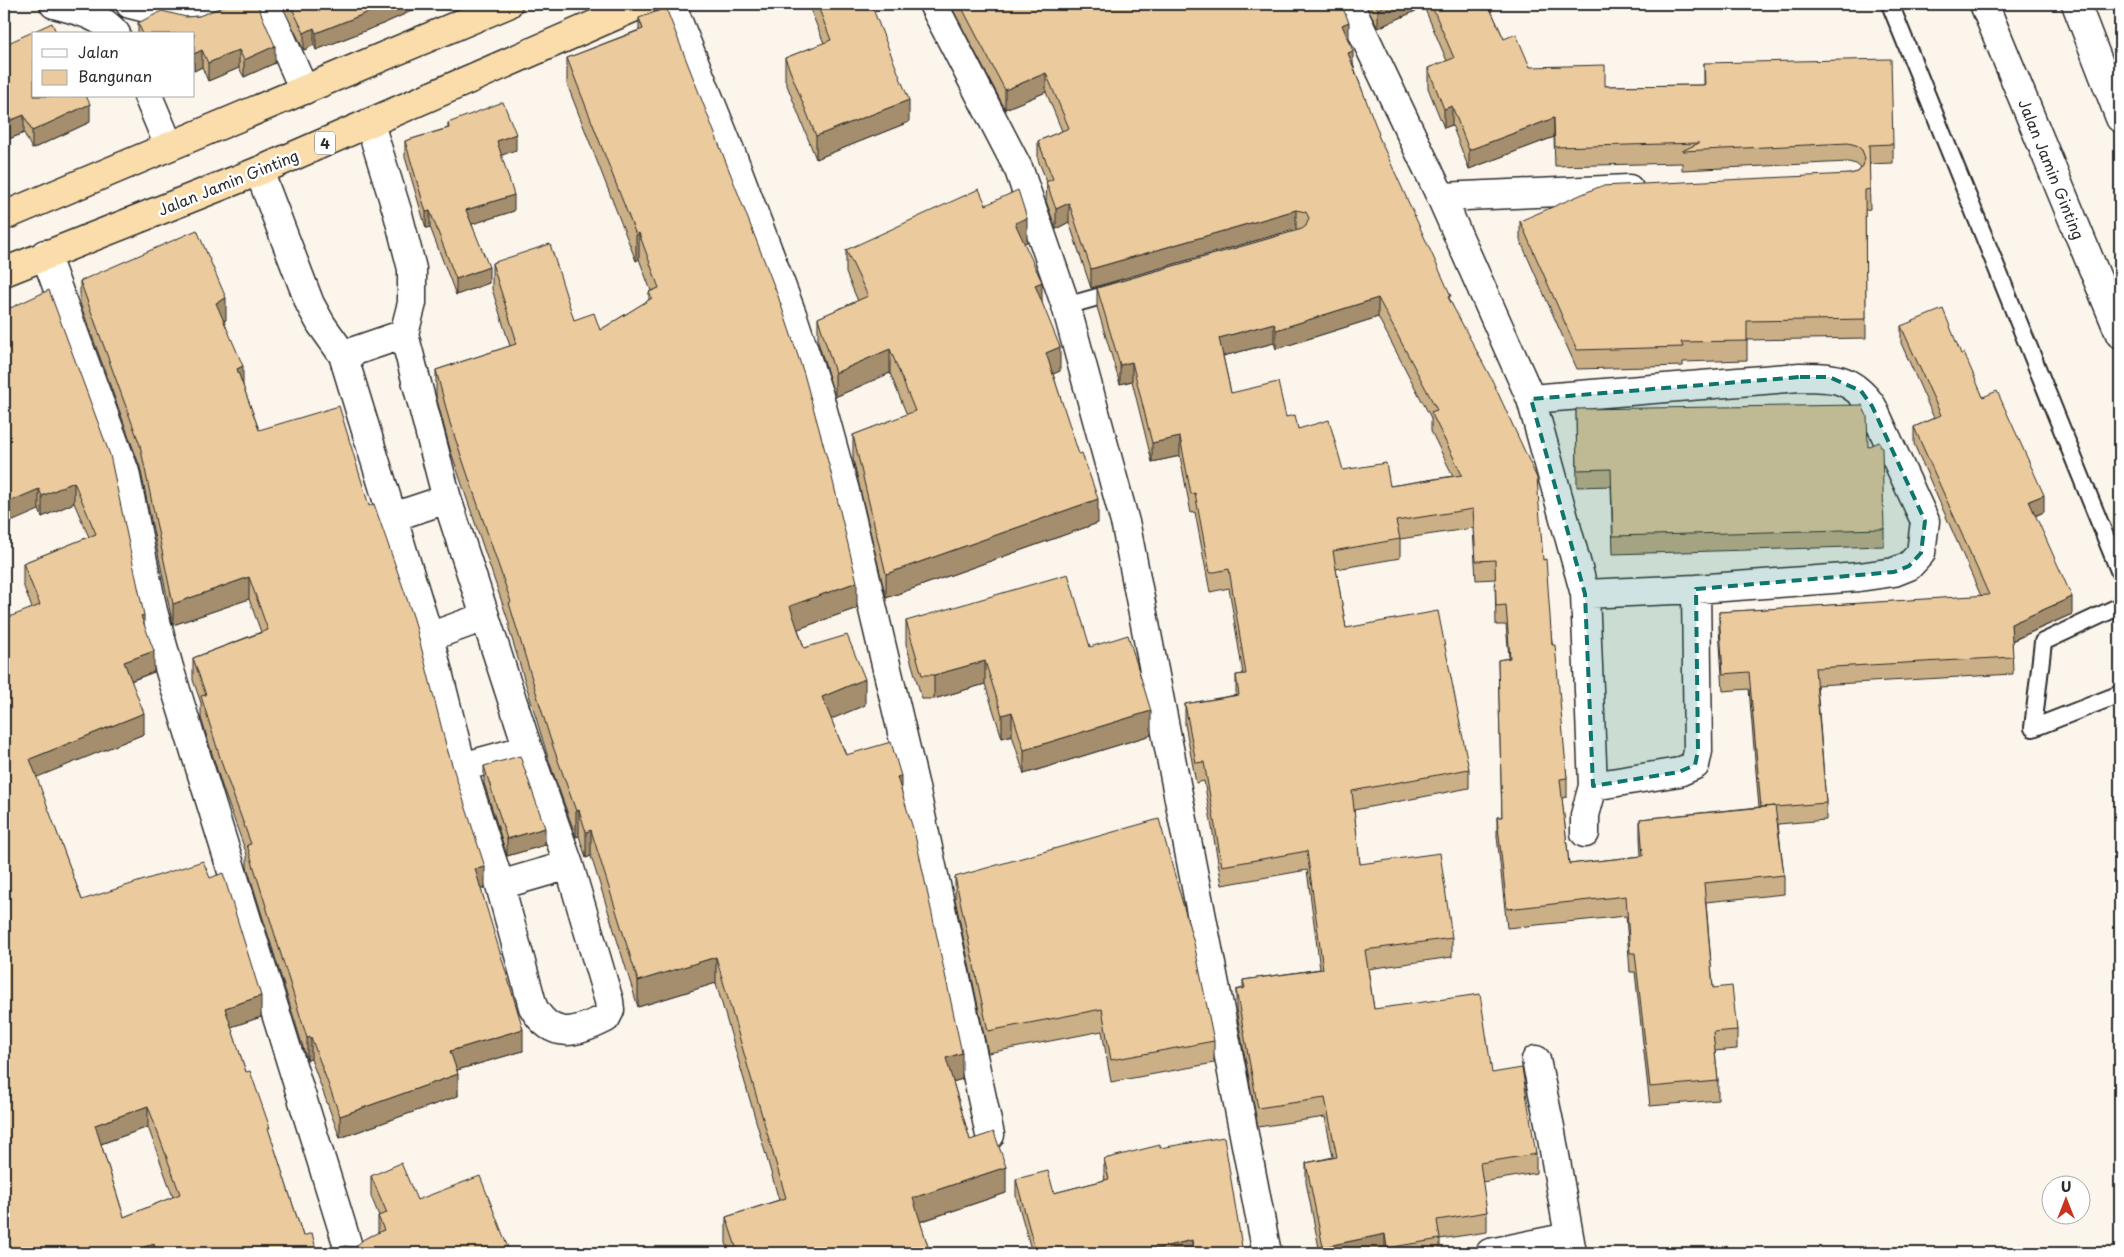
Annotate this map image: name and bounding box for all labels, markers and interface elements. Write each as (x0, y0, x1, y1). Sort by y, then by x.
legend (32, 32, 195, 98)
text: Jalan (78, 40, 119, 63)
text: Bangunan (78, 64, 152, 87)
street label: Jalan Jamin Ginting (2013, 95, 2091, 243)
road number: 4 (315, 132, 335, 154)
street label: Jalan Jamin Ginting (154, 143, 302, 221)
north arrow (2042, 1174, 2092, 1224)
text: U (2061, 1176, 2071, 1197)

